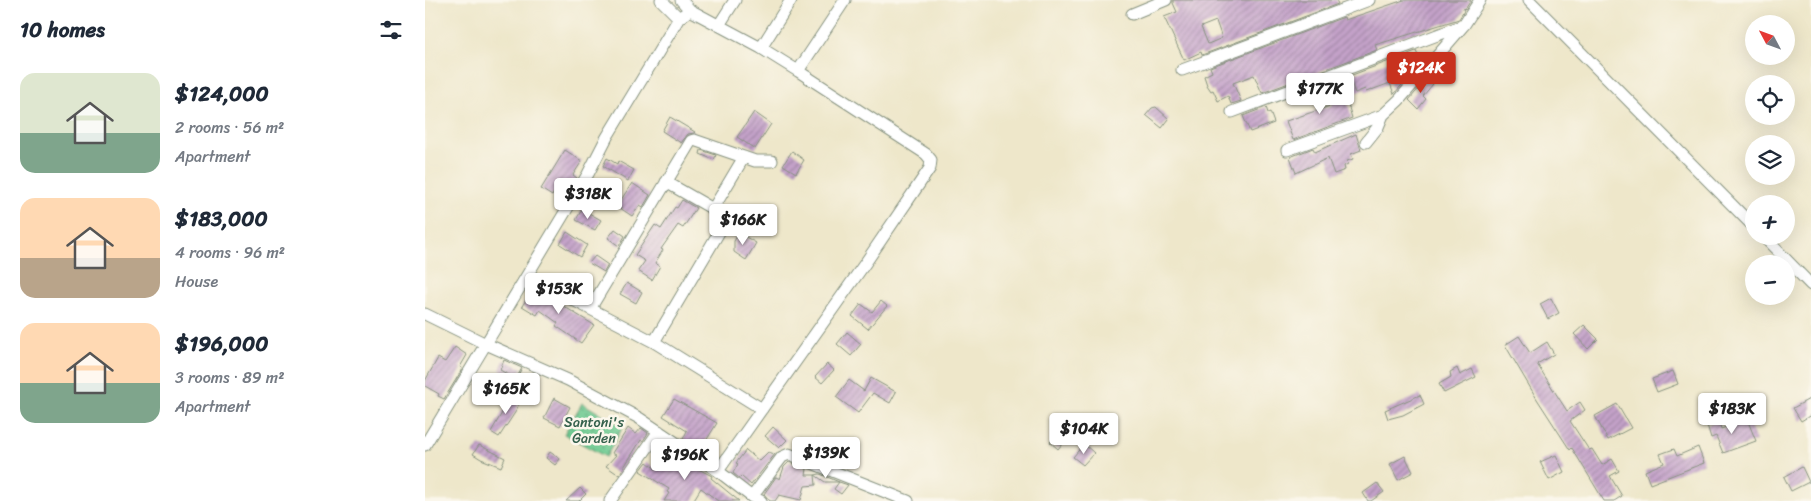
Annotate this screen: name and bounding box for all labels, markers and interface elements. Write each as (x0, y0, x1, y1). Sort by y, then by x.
text: 10 homes (20, 11, 105, 49)
north arrow (1745, 15, 1795, 65)
map controls (1745, 15, 1795, 305)
icon: filters (377, 16, 405, 44)
pin: $124K (1386, 52, 1456, 94)
text: $124K (1398, 53, 1444, 82)
pin: $177K (1285, 72, 1355, 115)
text: $177K (1297, 74, 1343, 103)
text: $124,000 (175, 75, 269, 113)
button: locate (1745, 75, 1795, 125)
icon: home (60, 93, 120, 153)
text: 2 rooms · 56 m² (175, 113, 284, 142)
button: layers (1745, 135, 1795, 185)
text: Apartment (175, 142, 251, 171)
pin: $318K (553, 178, 623, 220)
text: $318K (565, 179, 611, 208)
button: + (1745, 195, 1795, 245)
text: $183,000 (175, 200, 268, 238)
pin: $166K (708, 204, 778, 246)
text: $166K (720, 205, 766, 234)
icon: home (60, 218, 120, 278)
text: 4 rooms · 96 m² (175, 238, 285, 267)
button: − (1745, 255, 1795, 305)
text: House (175, 267, 218, 296)
pin: $153K (524, 272, 594, 315)
text: $153K (536, 274, 582, 303)
text: $196,000 (175, 325, 268, 363)
icon: home (60, 343, 120, 403)
text: 3 rooms · 89 m² (175, 363, 284, 392)
pin: $165K (471, 372, 541, 415)
text: $165K (483, 374, 529, 403)
text: Apartment (175, 392, 251, 421)
pin: $183K (1697, 392, 1767, 435)
text: $183K (1709, 394, 1755, 423)
park label: Santoni's Garden (564, 410, 624, 451)
pin: $104K (1049, 412, 1119, 455)
text: $104K (1060, 414, 1108, 443)
pin: $139K (791, 436, 861, 479)
pin: $196K (650, 438, 720, 481)
text: $139K (803, 438, 849, 467)
text: $196K (662, 440, 708, 469)

